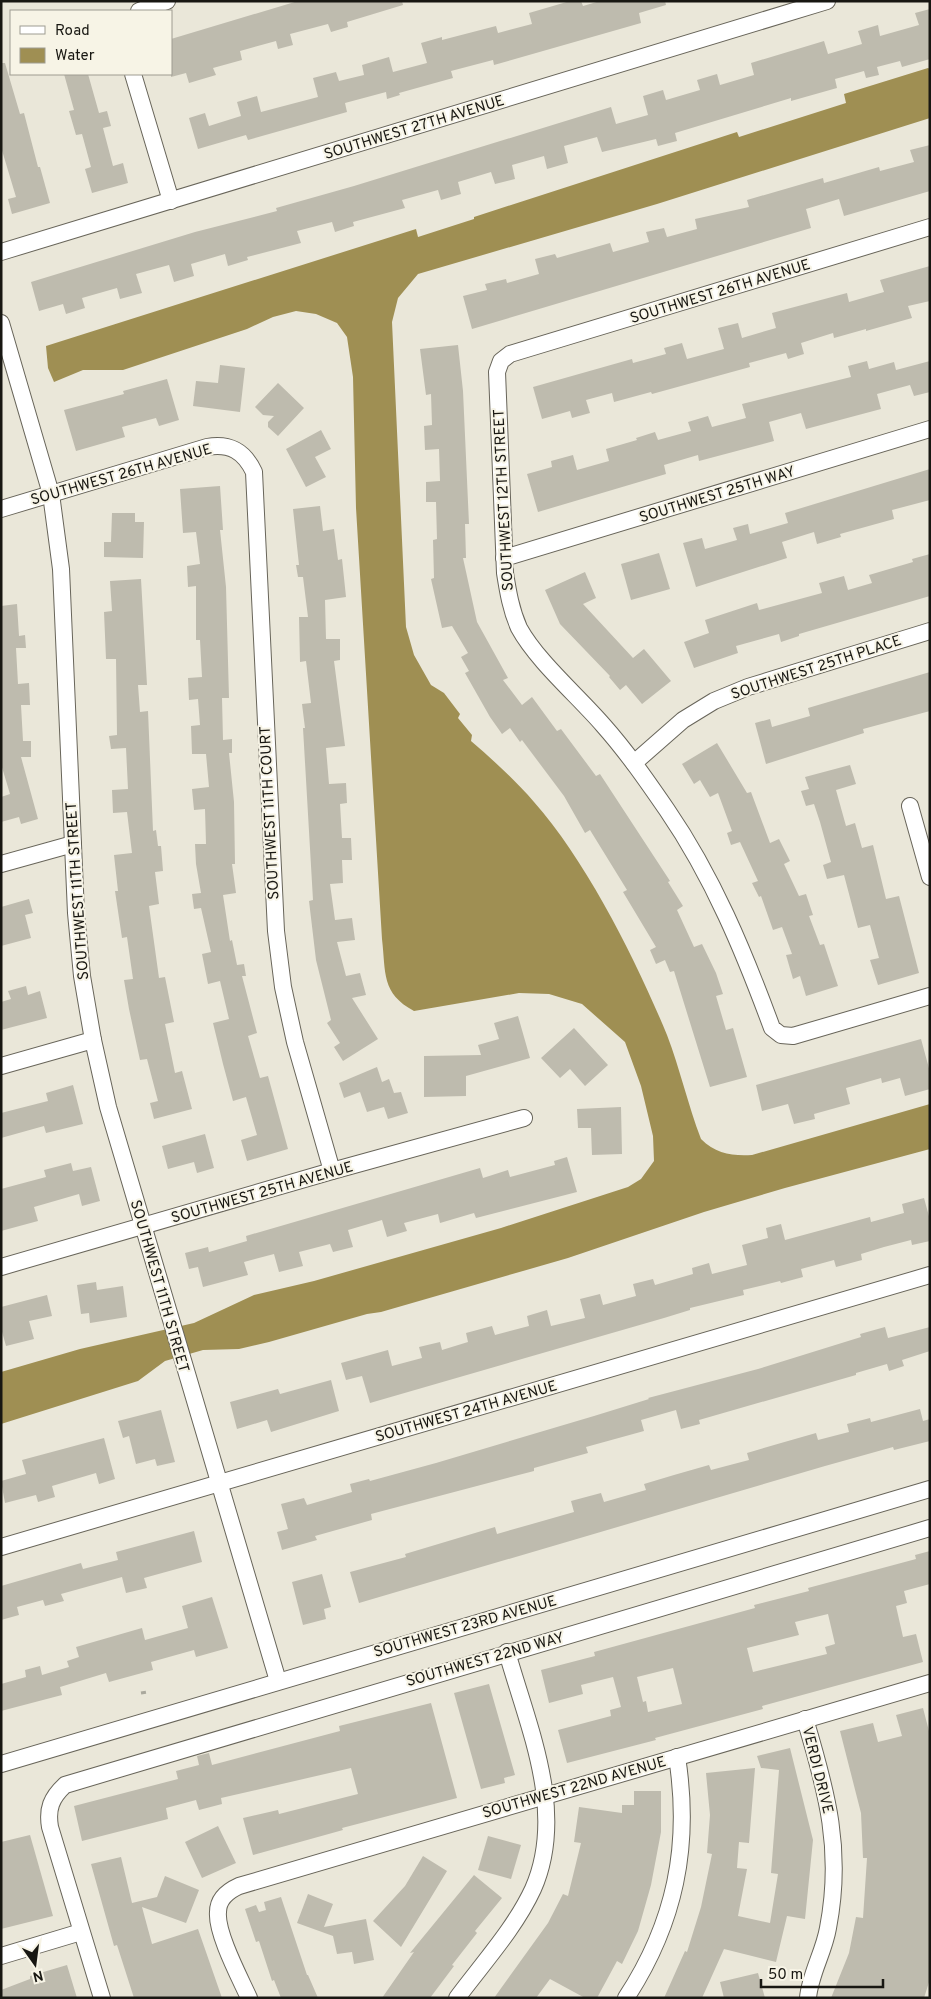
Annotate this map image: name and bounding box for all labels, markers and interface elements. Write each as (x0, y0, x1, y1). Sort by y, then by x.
legend (10, 10, 172, 75)
text: Road (55, 22, 90, 41)
text: Water (55, 47, 95, 66)
street label: SOUTHWEST 27TH AVENUE (322, 92, 507, 165)
street label: SOUTHWEST 26TH AVENUE (628, 256, 813, 329)
street label: SOUTHWEST 12TH STREET (490, 408, 519, 591)
street label: SOUTHWEST 26TH AVENUE (29, 440, 214, 510)
street label: SOUTHWEST 25TH WAY (637, 463, 798, 528)
street label: SOUTHWEST 25TH PLACE (729, 632, 904, 705)
street label: SOUTHWEST 11TH COURT (256, 726, 285, 900)
street label: SOUTHWEST 11TH STREET (63, 801, 94, 981)
street label: SOUTHWEST 25TH AVENUE (169, 1158, 356, 1229)
street label: SOUTHWEST 11TH STREET (125, 1198, 192, 1375)
street label: SOUTHWEST 24TH AVENUE (373, 1377, 559, 1448)
street label: SOUTHWEST 23RD AVENUE (372, 1592, 559, 1663)
street label: SOUTHWEST 22ND WAY (404, 1629, 567, 1692)
street label: VERDI DRIVE (797, 1725, 837, 1816)
street label: SOUTHWEST 22ND AVENUE (480, 1753, 668, 1824)
north arrow (10, 1939, 60, 1989)
scale bar (761, 1956, 884, 1988)
text: N (31, 1966, 45, 1985)
text: 50 m (768, 1966, 803, 1985)

